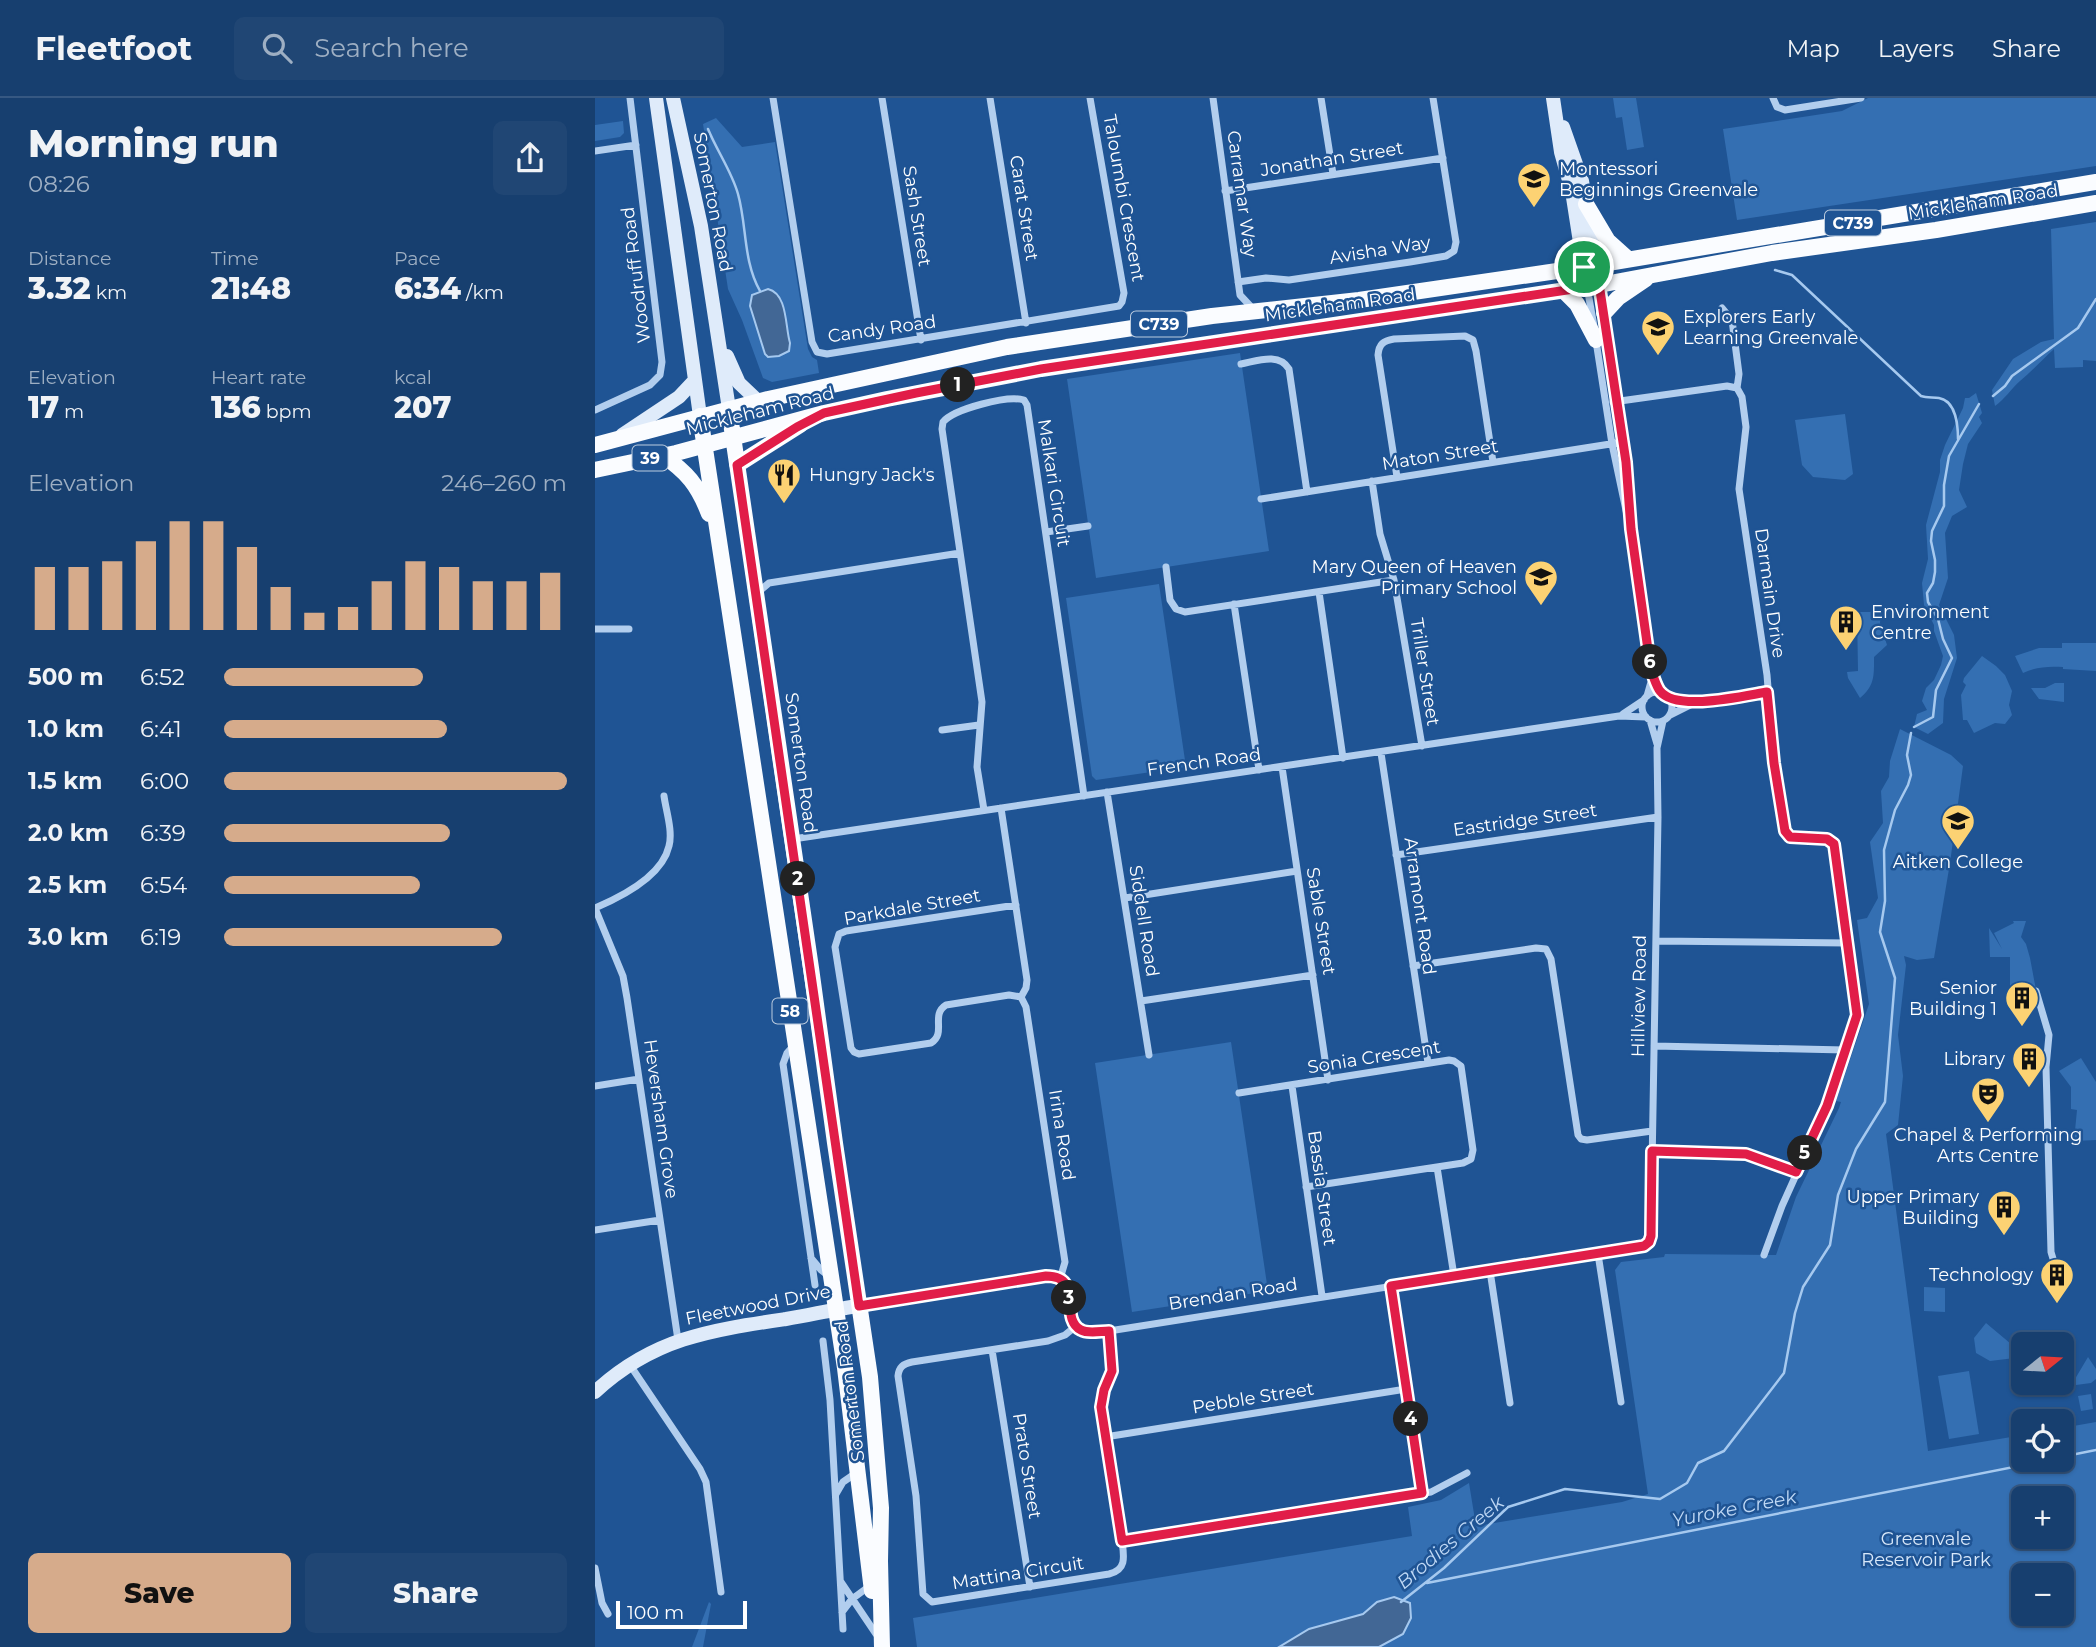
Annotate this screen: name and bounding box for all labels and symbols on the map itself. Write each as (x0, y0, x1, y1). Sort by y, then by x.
street label: Taloumbi Crescent (1098, 113, 1150, 283)
street label: Carramar Way (1222, 129, 1262, 259)
street label: Somerton Road (689, 130, 737, 274)
street label: Jonathan Street (1258, 137, 1405, 181)
street label: Carat Street (1005, 154, 1043, 262)
place label: Montessori Beginnings Greenvale (1559, 158, 1758, 201)
school or university icon: Montessori Beginnings Greenvale (1515, 160, 1553, 209)
street label: Sash Street (898, 164, 936, 268)
street label: Mickleham Road (1906, 179, 2060, 225)
street label: Woodruff Road (617, 206, 655, 344)
road number: C739 (1825, 211, 1881, 236)
street label: Avisha Way (1328, 231, 1433, 269)
pin (1554, 237, 1614, 297)
street label: Mickleham Road (1263, 284, 1417, 326)
place label: Explorers Early Learning Greenvale (1683, 306, 1858, 349)
school or university icon: Explorers Early Learning Greenvale (1639, 308, 1677, 357)
street label: Candy Road (826, 311, 938, 347)
road number: C739 (1131, 312, 1187, 336)
pin: 1 (941, 368, 975, 402)
street label: Mickleham Road (684, 382, 836, 440)
street label: Malkari Circuit (1033, 417, 1075, 549)
street label: Maton Street (1380, 435, 1500, 475)
road number: 39 (633, 446, 667, 470)
restaurant icon: Hungry Jack's (765, 456, 803, 505)
place label: Hungry Jack's (809, 464, 935, 486)
street label: Darmain Drive (1750, 527, 1790, 660)
place label: Mary Queen of Heaven Primary School (1311, 556, 1517, 599)
school or university icon: Mary Queen of Heaven Primary School (1522, 558, 1560, 607)
place label: Environment Centre (1871, 601, 1990, 644)
building icon: Environment Centre (1827, 603, 1865, 652)
street label: Triller Street (1406, 616, 1444, 728)
pin: 6 (1633, 644, 1667, 680)
street label: Somerton Road (780, 691, 822, 835)
street label: French Road (1145, 743, 1263, 781)
street label: Eastridge Street (1452, 799, 1598, 841)
school or university icon: Aitken College (1939, 802, 1977, 851)
street label: Arramont Road (1399, 836, 1441, 976)
place label: Aitken College (1893, 851, 2023, 873)
pin: 2 (781, 862, 815, 896)
street label: Siddell Road (1124, 864, 1164, 978)
street label: Sable Street (1302, 866, 1340, 976)
street label: Parkdale Street (842, 884, 982, 930)
street label: Hillview Road (1627, 935, 1651, 1057)
place label: Senior Building 1 (1909, 977, 1997, 1020)
building icon: Senior Building 1 (2003, 979, 2041, 1028)
road number: 58 (773, 998, 807, 1023)
street label: Sonia Crescent (1306, 1036, 1442, 1078)
street label: Heversham Grove (639, 1038, 683, 1200)
building icon: Library (2010, 1040, 2048, 1089)
place label: Library (1943, 1048, 2005, 1070)
theatre icon: Chapel & Performing Arts Centre (1969, 1075, 2007, 1124)
street label: Irina Road (1044, 1088, 1080, 1182)
place label: Chapel & Performing Arts Centre (1894, 1124, 2082, 1167)
street label: Bassia Street (1303, 1129, 1341, 1247)
pin: 5 (1787, 1136, 1823, 1170)
place label: Upper Primary Building (1847, 1186, 1979, 1229)
building icon: Upper Primary Building (1985, 1188, 2023, 1237)
building icon: Technology (2038, 1256, 2076, 1305)
place label: Technology (1929, 1264, 2033, 1286)
street label: Brendan Road (1167, 1273, 1299, 1315)
street label: Fleetwood Drive (684, 1280, 833, 1330)
pin: 3 (1051, 1280, 1086, 1316)
street label: Somerton Road (830, 1319, 870, 1463)
north arrow (2011, 1332, 2074, 1395)
street label: Pebble Street (1191, 1378, 1315, 1418)
pin: 4 (1393, 1402, 1429, 1436)
street label: Prato Street (1008, 1411, 1046, 1521)
water label: Yuroke Creek (1670, 1485, 1799, 1532)
water label: Brodies Creek (1392, 1490, 1509, 1594)
park label: Greenvale Reservoir Park (1861, 1528, 1991, 1571)
street label: Mattina Circuit (950, 1552, 1086, 1594)
scale bar (616, 1598, 747, 1630)

